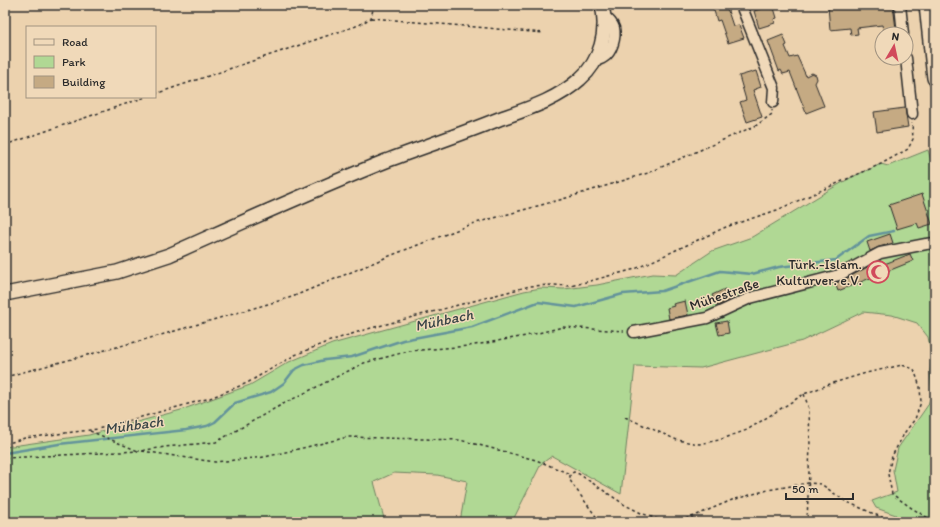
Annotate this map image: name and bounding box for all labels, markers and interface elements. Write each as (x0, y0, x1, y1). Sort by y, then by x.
legend (26, 26, 156, 98)
north arrow (874, 26, 914, 66)
text: N (891, 30, 900, 44)
text: Road (62, 35, 88, 49)
text: Park (62, 55, 86, 69)
text: Building (62, 75, 106, 89)
place label: Türk.-Islam. Kulturver. e.V. (776, 256, 862, 289)
mosque icon: Türk.-Islam. Kulturver. e.V. (865, 259, 891, 285)
street label: Mühestraße (687, 275, 761, 314)
water label: Mühbach (413, 305, 476, 335)
water label: Mühbach (104, 412, 165, 438)
scale bar (786, 475, 853, 501)
text: 50 m (792, 482, 818, 496)

